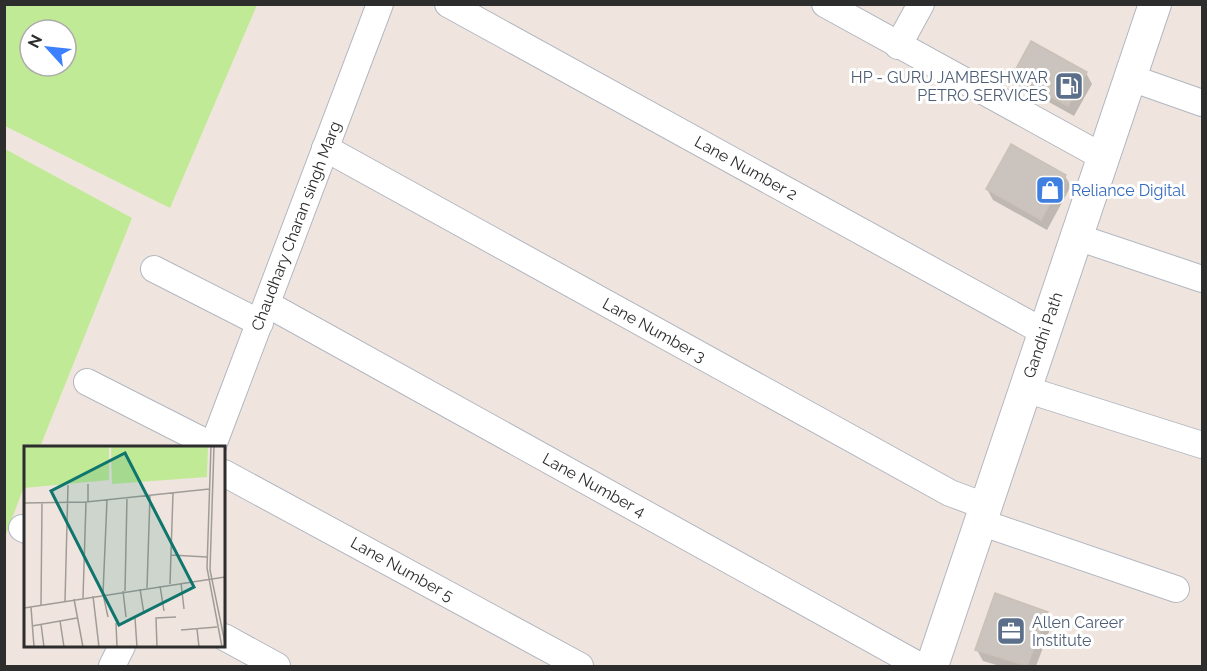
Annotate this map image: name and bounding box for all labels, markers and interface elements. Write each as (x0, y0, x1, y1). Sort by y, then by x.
north arrow (18, 18, 78, 78)
text: N (24, 32, 46, 51)
place label: HP - GURU JAMBESHWAR PETRO SERVICES (851, 68, 1048, 105)
fuel station icon: HP - GURU JAMBESHWAR PETRO SERVICES (1053, 70, 1085, 102)
street label: Chaudhary Charan singh Marg (247, 119, 345, 333)
street label: Lane Number 2 (691, 132, 801, 204)
shop icon: Reliance Digital (1034, 174, 1066, 206)
place label: Reliance Digital (1071, 181, 1186, 200)
street label: Gandhi Path (1019, 290, 1067, 380)
street label: Lane Number 3 (599, 294, 709, 366)
inset map (24, 446, 225, 647)
street label: Lane Number 4 (539, 449, 649, 521)
street label: Lane Number 5 (347, 533, 457, 605)
place label: Allen Career Institute (1032, 613, 1124, 650)
office icon: Allen Career Institute (995, 615, 1027, 647)

